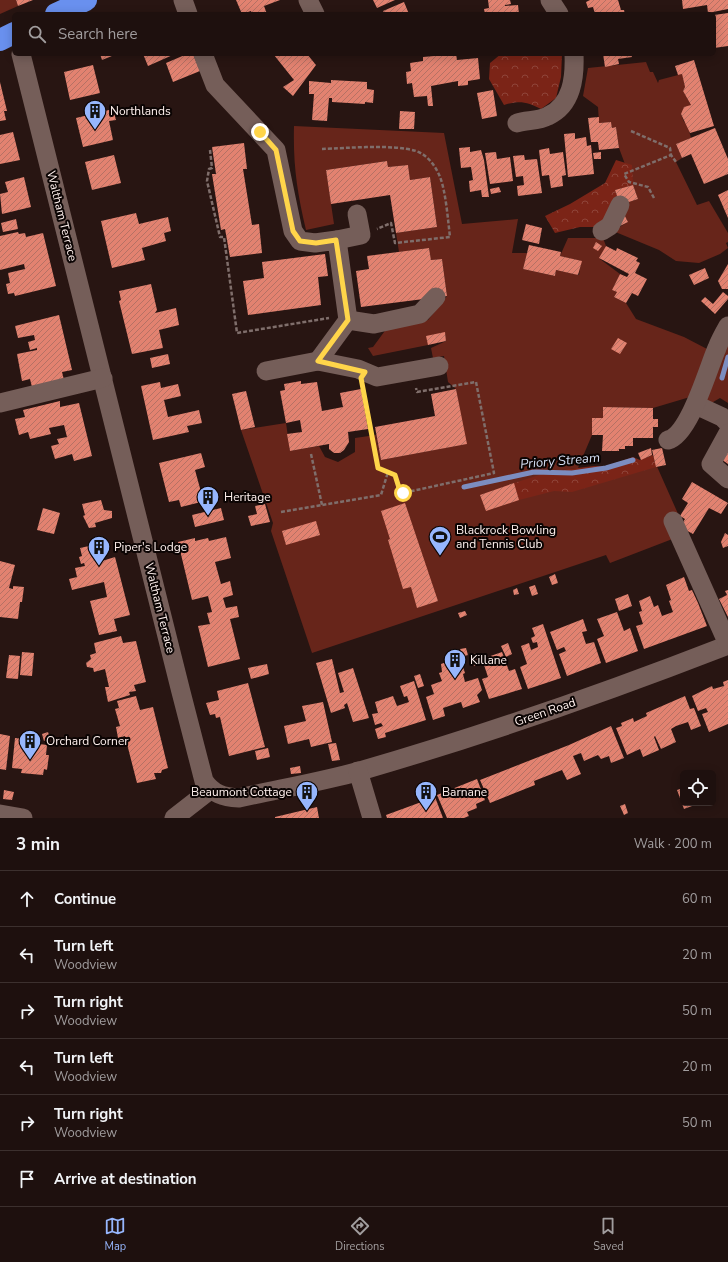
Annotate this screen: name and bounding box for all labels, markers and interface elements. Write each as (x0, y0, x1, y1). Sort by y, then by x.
search box (12, 12, 716, 56)
icon: search (26, 23, 48, 45)
text: Search here (58, 24, 138, 44)
building icon: Northlands (82, 98, 108, 131)
place label: Northlands (110, 103, 171, 119)
route end (251, 123, 269, 141)
street label: Waltham Terrace (43, 169, 81, 263)
water label: Priory Stream (519, 449, 601, 473)
building icon: Heritage (195, 484, 221, 517)
route start (394, 484, 412, 502)
place label: Heritage (224, 489, 271, 505)
place label: Blackrock Bowling and Tennis Club (456, 522, 556, 552)
sports icon: Blackrock Bowling and Tennis Club (427, 524, 453, 557)
building icon: Piper's Lodge (86, 534, 112, 567)
place label: Piper's Lodge (114, 539, 187, 555)
street label: Waltham Terrace (141, 561, 179, 655)
building icon: Killane (442, 647, 468, 680)
place label: Killane (470, 652, 507, 668)
street label: Green Road (512, 694, 578, 730)
building icon: Orchard Corner (17, 728, 43, 761)
place label: Orchard Corner (46, 733, 129, 749)
map controls (680, 770, 716, 806)
button: locate (680, 770, 716, 806)
building icon: Beaumont Cottage (294, 779, 320, 812)
building icon: Barnane (413, 779, 439, 812)
place label: Beaumont Cottage (191, 784, 292, 800)
place label: Barnane (442, 784, 487, 800)
text: 3 min (16, 833, 60, 856)
text: Walk · 200 m (634, 835, 712, 853)
icon: ahead (16, 888, 38, 910)
text: Continue (54, 889, 116, 909)
text: 60 m (682, 890, 712, 908)
text: Turn left (54, 936, 113, 956)
icon: left (16, 944, 38, 966)
text: 20 m (682, 946, 712, 964)
text: Woodview (54, 956, 117, 974)
text: Turn right (54, 992, 123, 1012)
icon: right (16, 1000, 38, 1022)
text: 50 m (682, 1002, 712, 1020)
text: Woodview (54, 1012, 117, 1030)
text: Turn left (54, 1048, 113, 1068)
icon: left (16, 1056, 38, 1078)
text: 20 m (682, 1058, 712, 1076)
text: Woodview (54, 1068, 117, 1086)
text: Turn right (54, 1104, 123, 1124)
icon: right (16, 1112, 38, 1134)
text: 50 m (682, 1114, 712, 1132)
text: Woodview (54, 1124, 117, 1142)
icon: arrive (16, 1168, 38, 1190)
text: Arrive at destination (54, 1169, 197, 1189)
tab: Map (104, 1215, 126, 1254)
tab: Directions (335, 1215, 385, 1254)
tab: Saved (593, 1215, 624, 1254)

